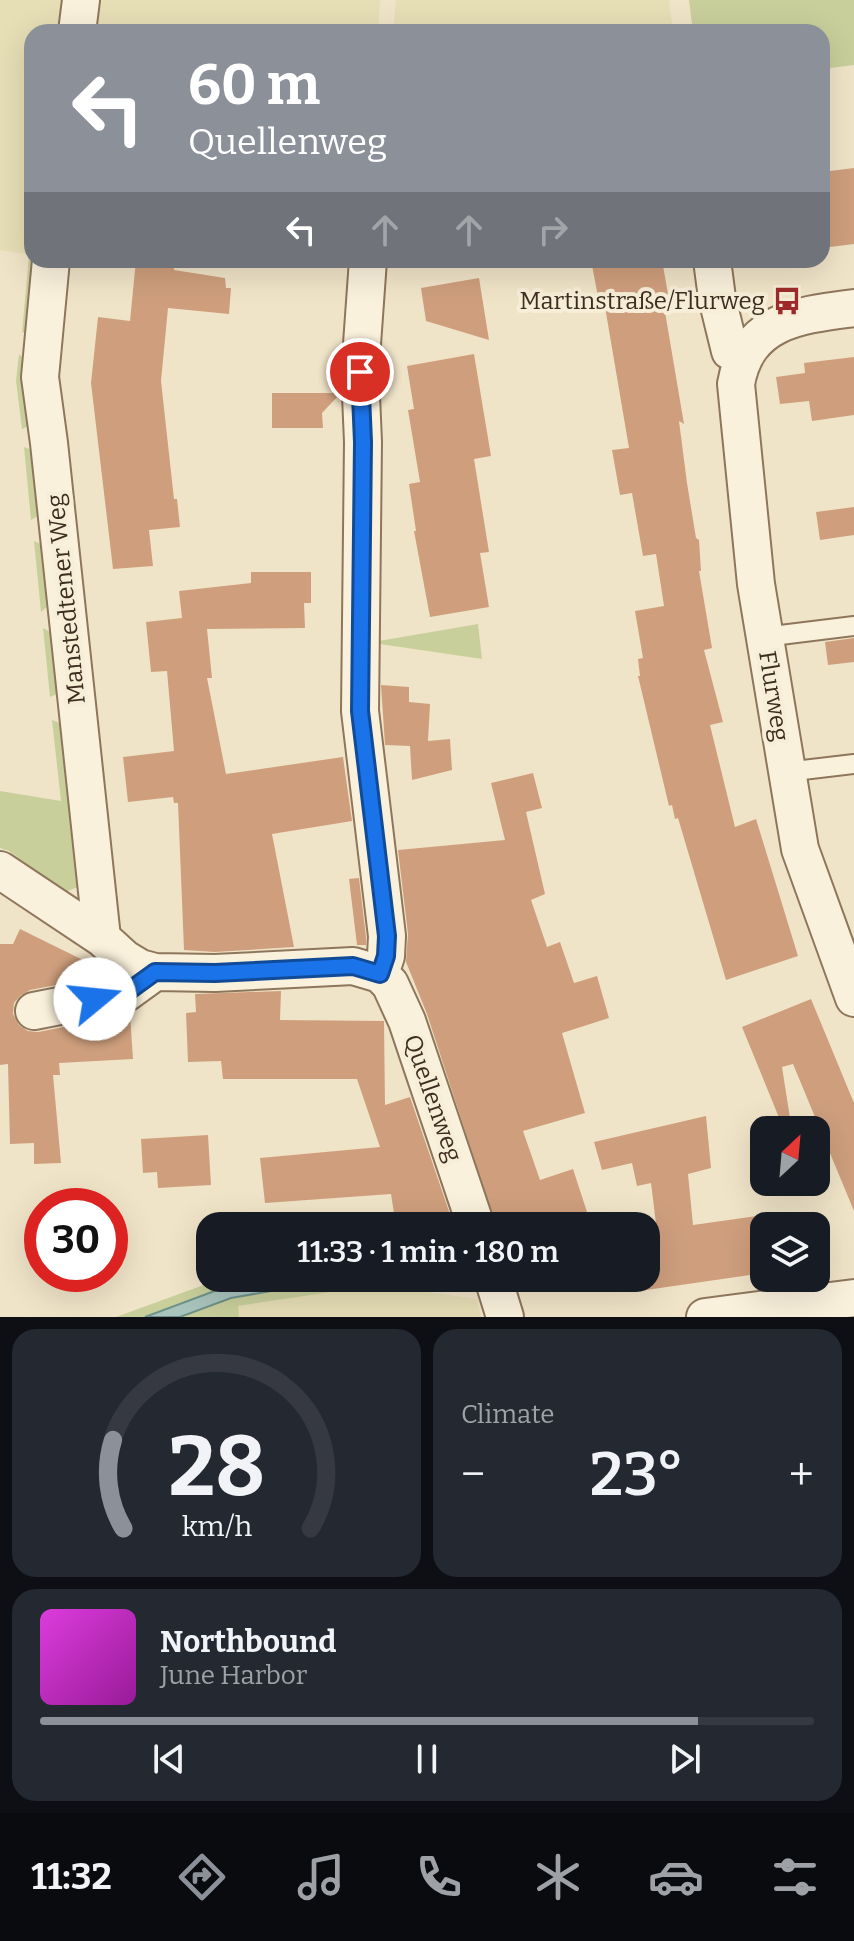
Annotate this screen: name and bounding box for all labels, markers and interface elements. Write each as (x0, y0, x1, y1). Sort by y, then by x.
text: 60 m (188, 52, 320, 119)
icon: left (56, 56, 160, 160)
text: Quellenweg (188, 120, 387, 164)
icon: left (279, 208, 323, 252)
icon: ahead (363, 208, 407, 252)
icon: ahead (447, 208, 491, 252)
icon: right (531, 208, 575, 252)
bus stop icon: Martinstraße/Flurweg (772, 286, 802, 316)
place label: Martinstraße/Flurweg (519, 287, 765, 315)
pin (326, 338, 394, 406)
icon: arrive (338, 350, 382, 394)
street label: Manstedtener Weg (41, 493, 91, 705)
street label: Flurweg (753, 649, 795, 743)
position arrow (53, 957, 137, 1041)
street label: Quellenweg (398, 1031, 468, 1165)
north arrow (750, 1116, 830, 1196)
map controls (750, 1116, 830, 1292)
speed limit sign: 30 (24, 1188, 128, 1292)
button: layers (750, 1212, 830, 1292)
text: 11:33 · 1 min · 180 m (297, 1234, 559, 1270)
text: Climate (461, 1399, 555, 1430)
text: 28 (168, 1417, 265, 1517)
text: 23° (590, 1439, 684, 1511)
text: − (461, 1448, 485, 1501)
text: + (789, 1448, 814, 1501)
text: km/h (181, 1509, 252, 1544)
text: Northbound (160, 1624, 336, 1660)
text: June Harbor (160, 1660, 307, 1691)
icon: previous (147, 1737, 191, 1781)
icon: pause (405, 1737, 449, 1781)
icon: next (663, 1737, 707, 1781)
icon: directions (174, 1849, 230, 1905)
icon: music (293, 1849, 349, 1905)
icon: phone (411, 1849, 467, 1905)
icon: climate (530, 1849, 586, 1905)
icon: car (648, 1849, 704, 1905)
icon: filters (767, 1849, 823, 1905)
text: 11:32 (31, 1855, 112, 1899)

